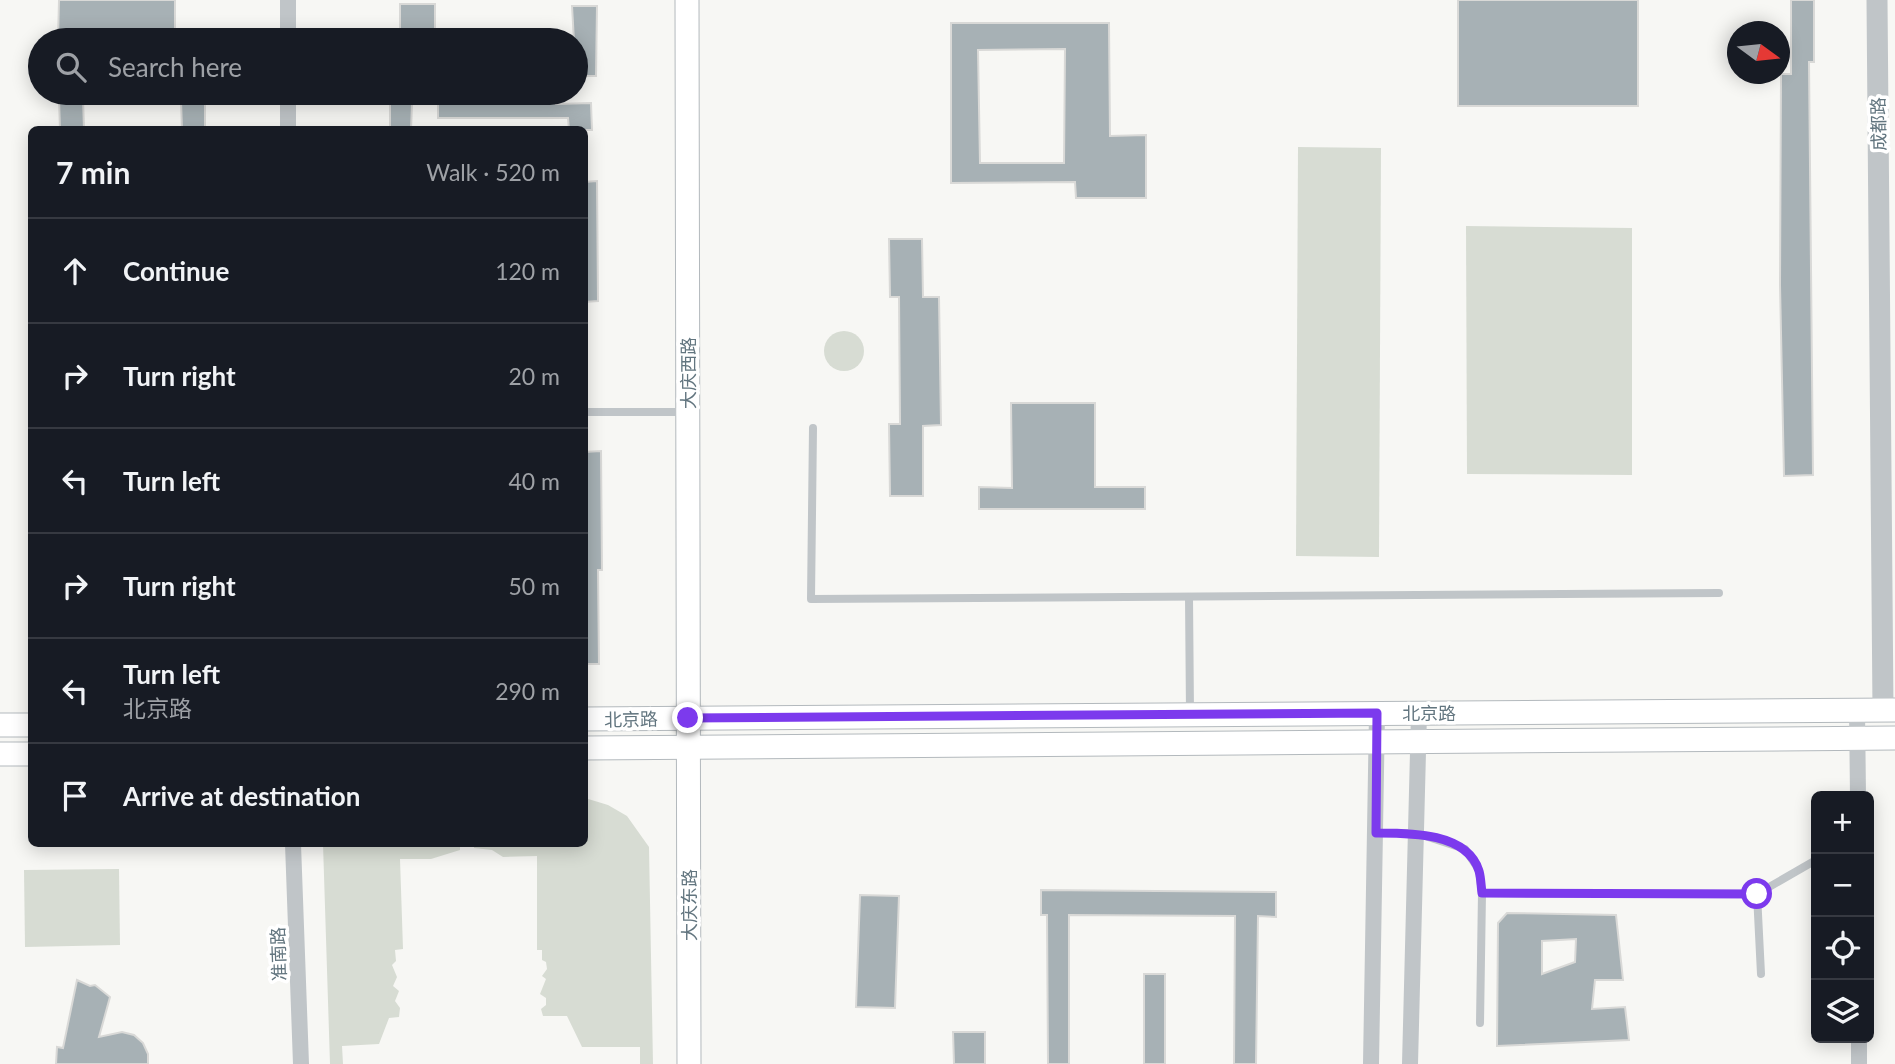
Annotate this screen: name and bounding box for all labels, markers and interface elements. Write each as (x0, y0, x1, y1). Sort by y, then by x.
north arrow (1727, 21, 1790, 84)
search box (28, 28, 588, 105)
icon: search (52, 48, 90, 86)
text: Search here (108, 51, 242, 83)
street label: 成都路 (1867, 97, 1889, 151)
text: 7 min (56, 154, 130, 190)
text: Walk · 520 m (426, 158, 560, 186)
icon: ahead (56, 252, 94, 290)
text: Continue (123, 255, 229, 287)
text: 120 m (495, 257, 560, 285)
street label: 大庆西路 (677, 337, 699, 409)
icon: right (56, 357, 94, 395)
text: Turn right (123, 360, 236, 392)
text: 20 m (509, 362, 560, 390)
icon: left (56, 462, 94, 500)
text: Turn left (123, 465, 220, 497)
text: 40 m (509, 467, 560, 495)
icon: right (56, 567, 94, 605)
text: Turn right (123, 570, 236, 602)
text: 50 m (509, 572, 560, 600)
text: Turn left (123, 658, 220, 690)
icon: left (56, 672, 94, 710)
text: 290 m (495, 677, 560, 705)
text: 北京路 (123, 694, 192, 722)
route end (672, 702, 703, 733)
street label: 北京路 (1402, 702, 1456, 724)
street label: 北京路 (604, 708, 658, 730)
icon: arrive (56, 777, 94, 815)
text: Arrive at destination (123, 780, 360, 812)
map controls (1811, 791, 1874, 1043)
button: + (1811, 791, 1874, 854)
button: − (1811, 854, 1874, 917)
street label: 大庆东路 (678, 869, 700, 941)
route start (1741, 878, 1772, 909)
button: locate (1811, 917, 1874, 980)
street label: 准南路 (266, 927, 290, 981)
button: layers (1811, 980, 1874, 1043)

